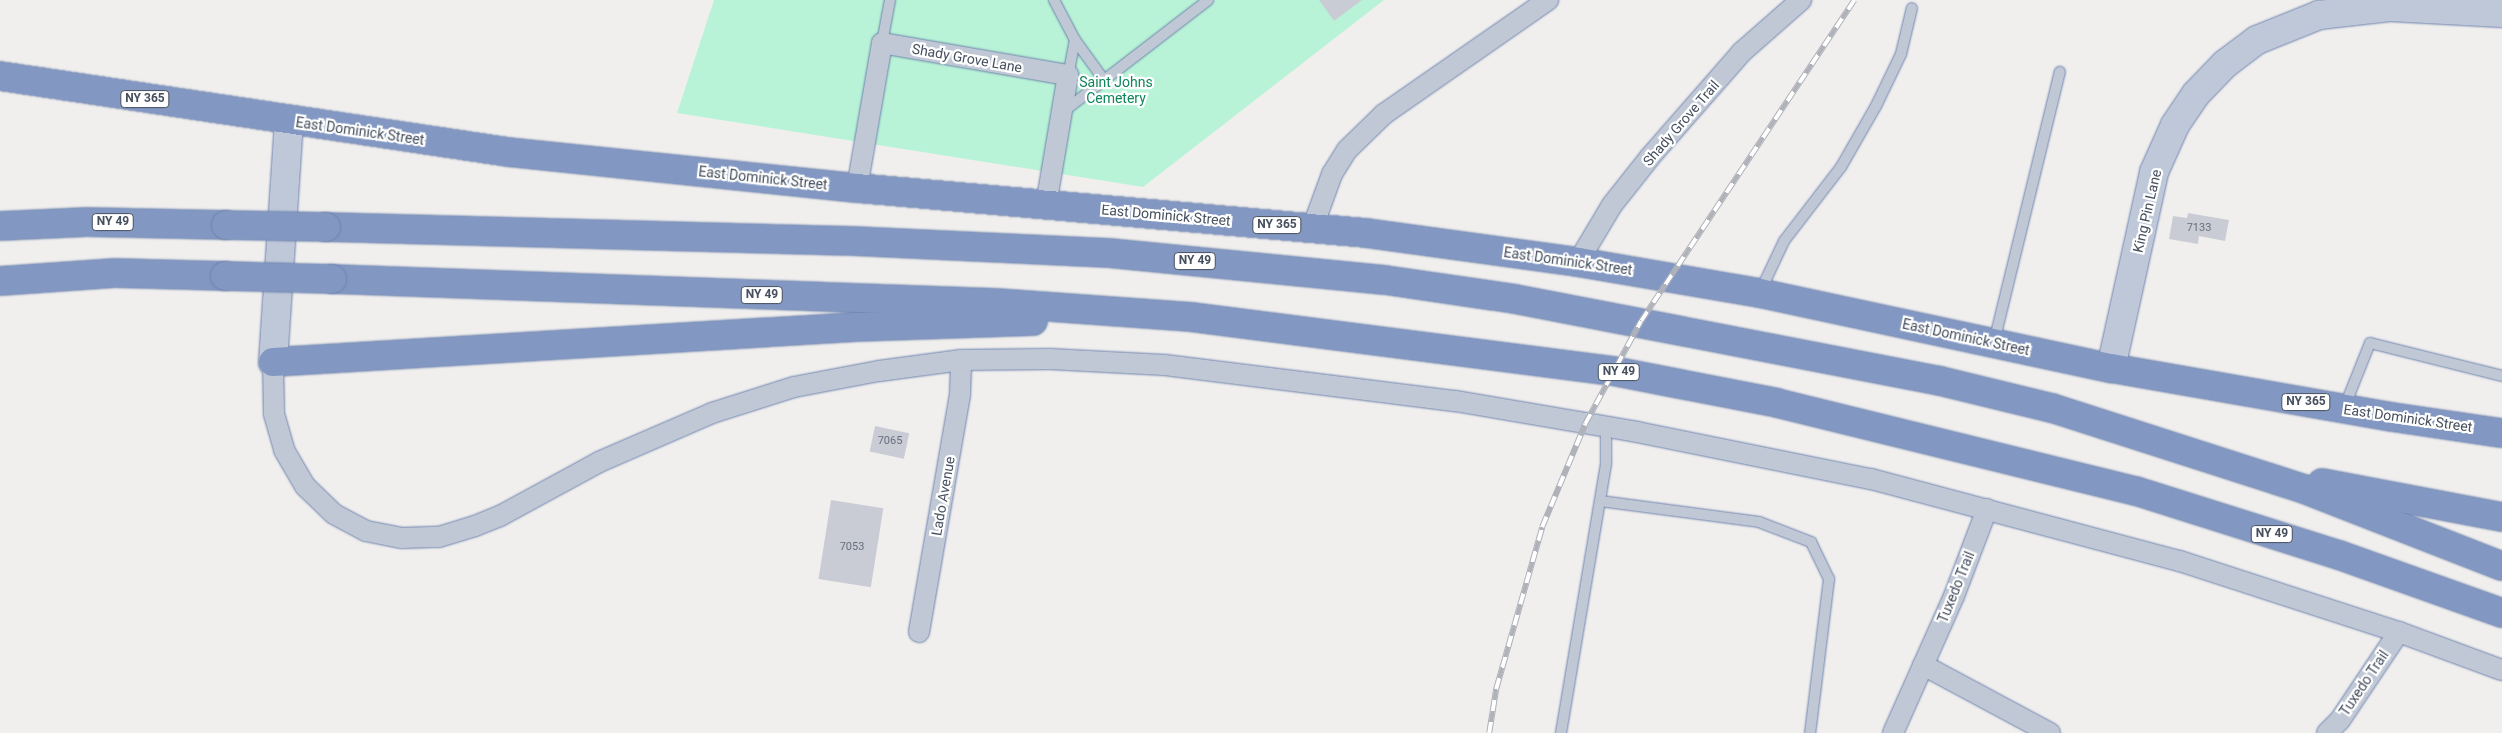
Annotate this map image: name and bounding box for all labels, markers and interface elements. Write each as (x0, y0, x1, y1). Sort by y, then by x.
street label: Shady Grove Lane (911, 40, 1023, 76)
park label: Saint Johns Cemetery (1079, 74, 1153, 106)
street label: Shady Grove Trail (1639, 77, 1723, 169)
road number: NY 365 (120, 90, 170, 108)
street label: East Dominick Street (295, 114, 425, 148)
street label: East Dominick Street (698, 163, 828, 193)
street label: King Pin Lane (2129, 168, 2165, 254)
street label: East Dominick Street (1101, 201, 1231, 229)
road number: NY 49 (92, 212, 134, 232)
road number: NY 365 (1252, 216, 1302, 234)
house number: 7133 (2187, 221, 2211, 235)
street label: East Dominick Street (1503, 244, 1633, 278)
road number: NY 49 (1174, 252, 1216, 270)
road number: NY 49 (741, 286, 783, 304)
street label: East Dominick Street (1901, 315, 2031, 359)
road number: NY 49 (1598, 362, 1640, 382)
road number: NY 365 (2281, 392, 2331, 412)
street label: East Dominick Street (2343, 401, 2473, 435)
house number: 7065 (878, 434, 902, 448)
street label: Lado Avenue (928, 455, 958, 537)
road number: NY 49 (2251, 524, 2293, 544)
house number: 7053 (840, 540, 864, 554)
street label: Tuxedo Trail (1934, 549, 1978, 625)
street label: Tuxedo Trail (2336, 647, 2392, 719)

